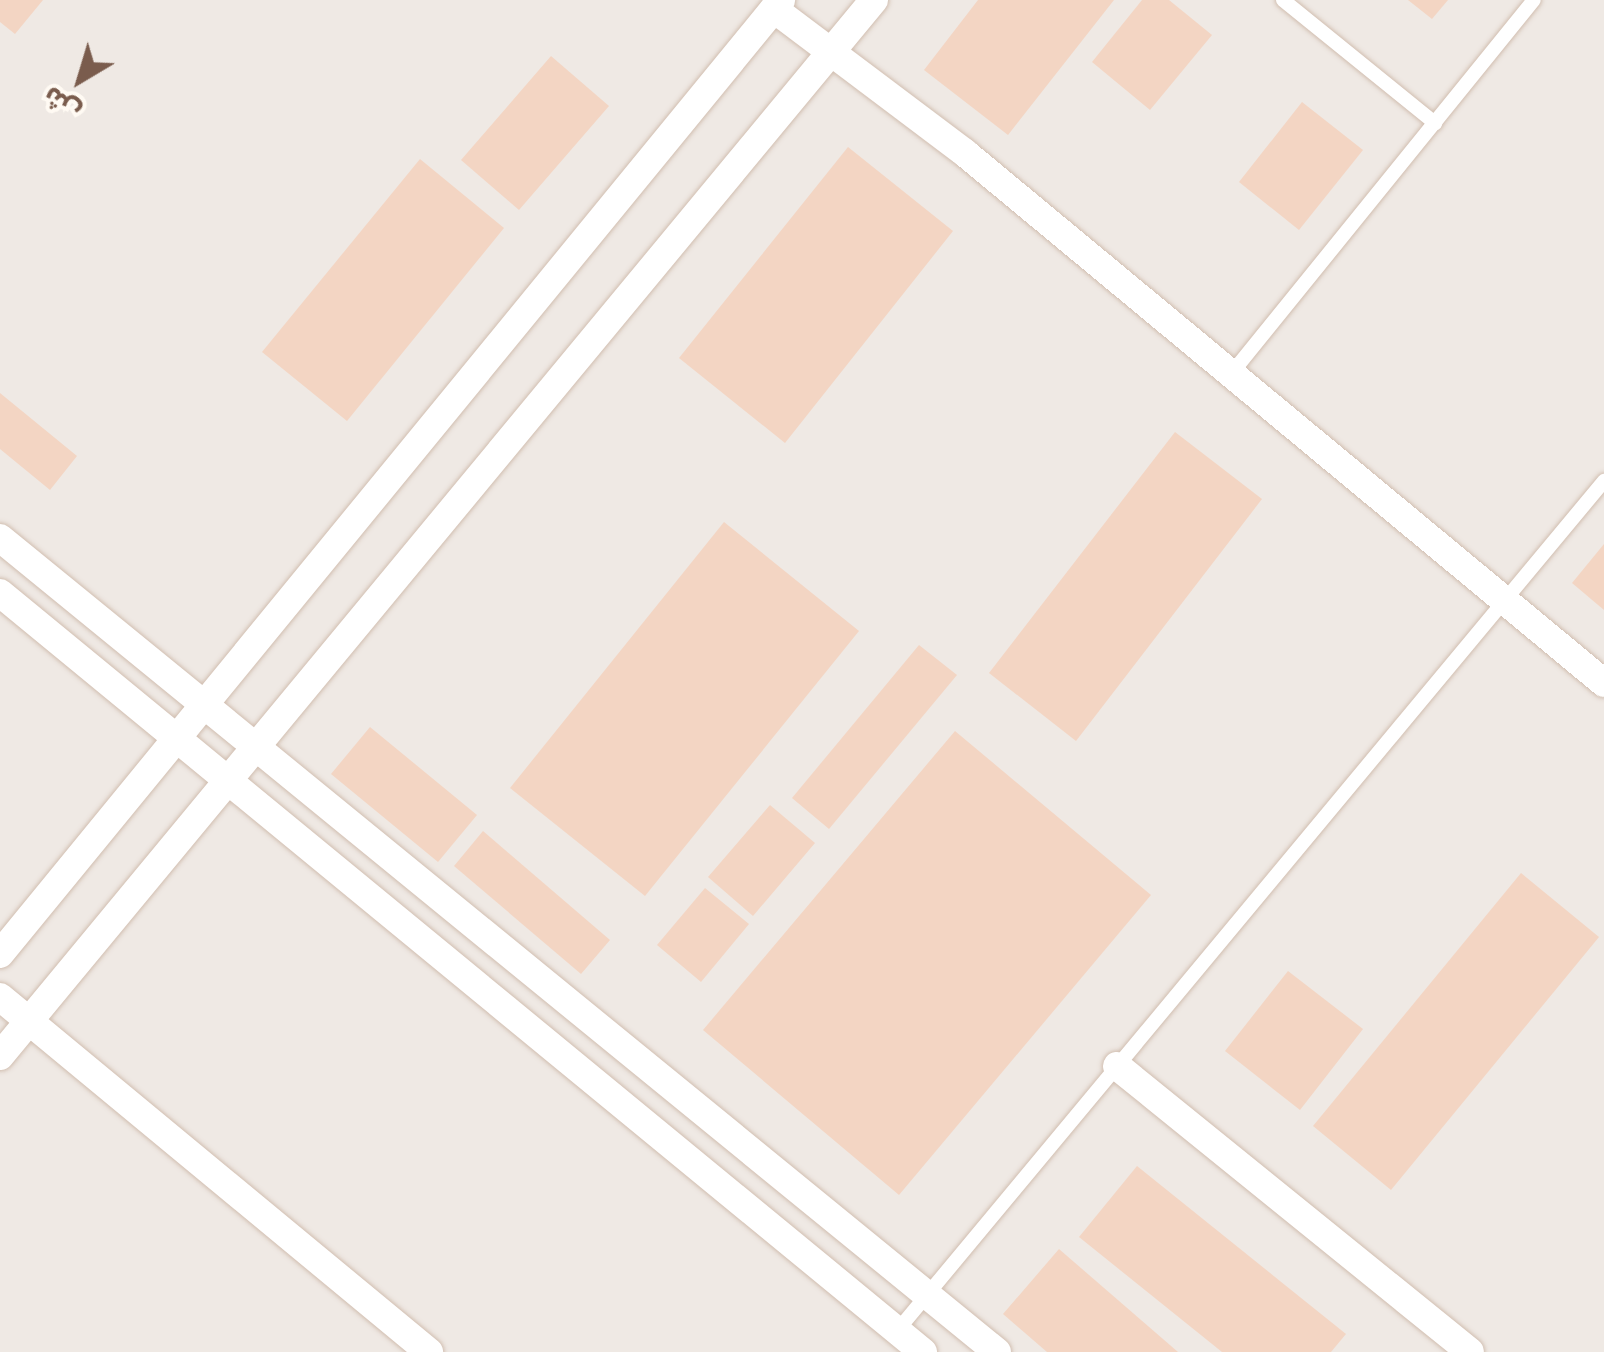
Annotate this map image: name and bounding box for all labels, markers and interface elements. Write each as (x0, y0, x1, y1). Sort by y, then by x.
north arrow (30, 30, 130, 130)
text: ش (36, 78, 87, 129)

